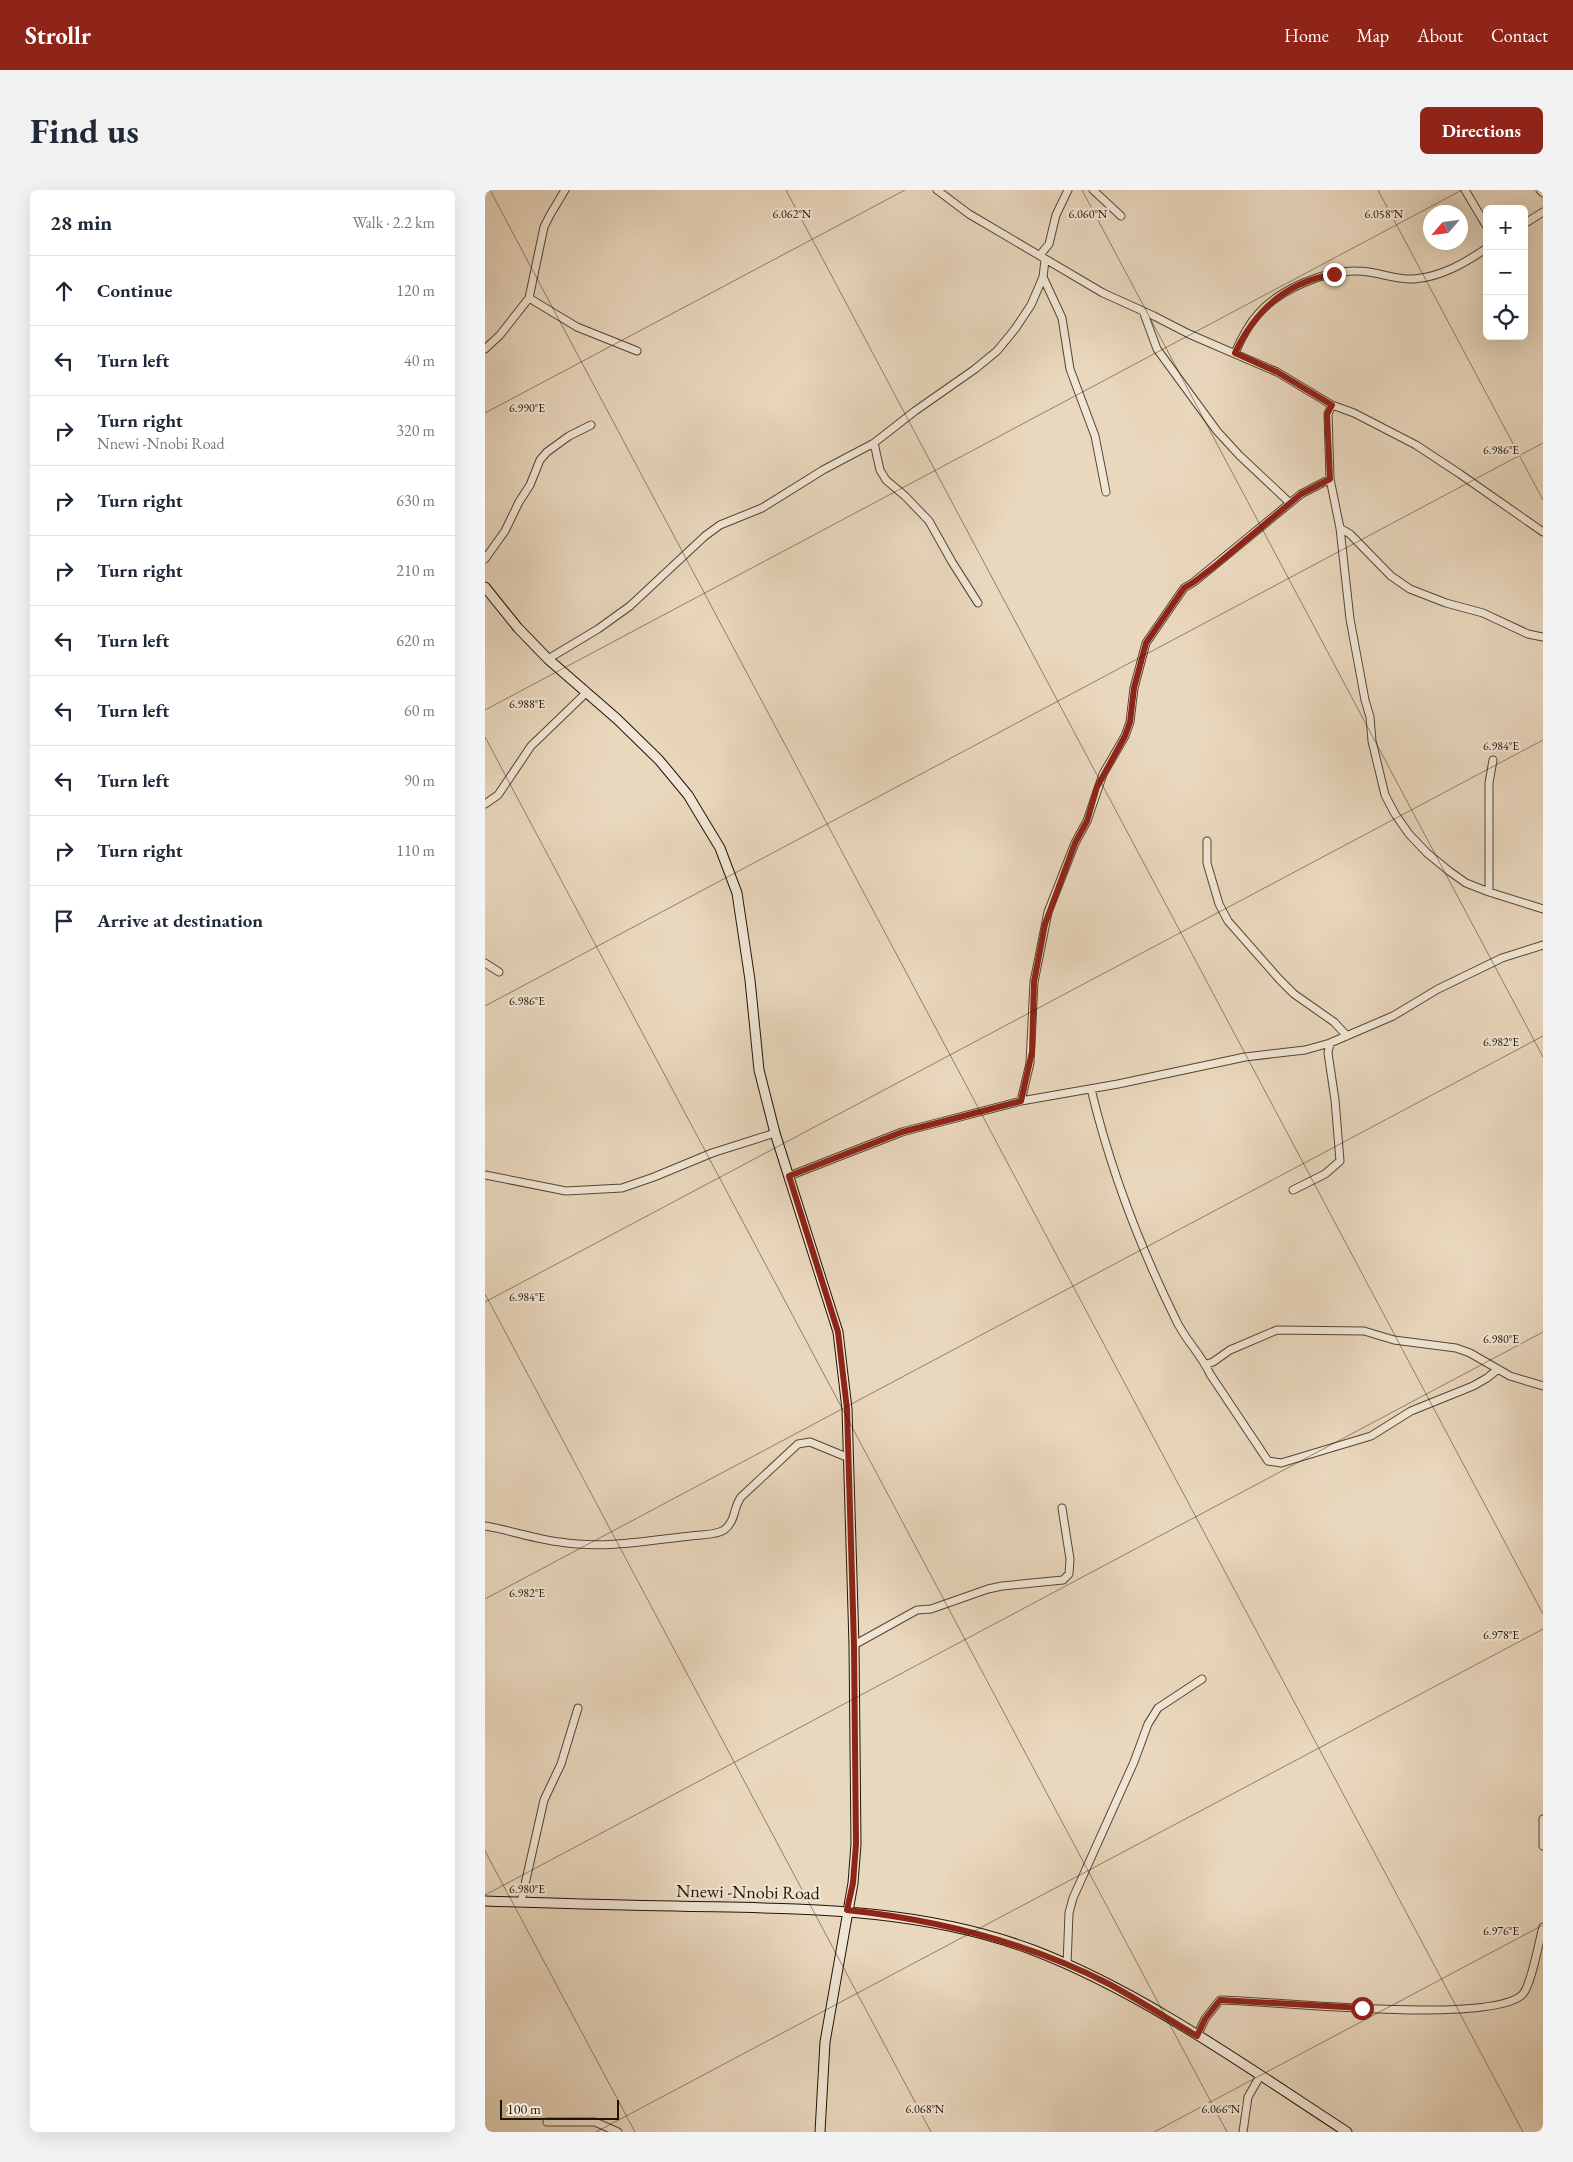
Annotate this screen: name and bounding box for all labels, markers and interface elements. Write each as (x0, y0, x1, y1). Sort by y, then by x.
text: Strollr (25, 20, 91, 51)
text: Home (1284, 24, 1329, 47)
text: Map (1357, 24, 1389, 47)
text: About (1417, 24, 1463, 47)
text: Contact (1491, 24, 1548, 47)
button: Directions (1420, 107, 1543, 154)
text: Find us (30, 108, 139, 153)
north arrow (1423, 205, 1468, 250)
map controls (1483, 205, 1528, 340)
button: + (1483, 205, 1528, 250)
text: 6.062°N (773, 206, 812, 222)
text: 6.060°N (1069, 206, 1108, 222)
text: 6.058°N (1365, 206, 1404, 222)
text: 28 min (50, 209, 112, 236)
text: Walk · 2.2 km (352, 212, 435, 233)
button: − (1483, 250, 1528, 295)
route end (1323, 263, 1346, 286)
icon: ahead (50, 277, 78, 305)
text: Continue (97, 278, 172, 303)
text: 120 m (396, 280, 435, 301)
button: locate (1483, 295, 1528, 340)
icon: left (50, 347, 78, 375)
text: Turn left (97, 348, 169, 373)
text: 40 m (404, 350, 435, 371)
text: 6.990°E (509, 400, 545, 416)
text: Turn right (97, 408, 183, 433)
icon: right (50, 417, 78, 445)
text: 320 m (396, 420, 435, 441)
text: Nnewi -Nnobi Road (97, 433, 225, 454)
text: 6.986°E (1483, 442, 1519, 458)
icon: right (50, 487, 78, 515)
text: Turn right (97, 488, 183, 513)
text: 630 m (396, 490, 435, 511)
icon: right (50, 557, 78, 585)
text: Turn right (97, 558, 183, 583)
text: 210 m (396, 560, 435, 581)
icon: left (50, 627, 78, 655)
text: Turn left (97, 628, 169, 653)
text: 620 m (396, 630, 435, 651)
text: 6.988°E (509, 696, 545, 712)
icon: left (50, 697, 78, 725)
text: Turn left (97, 698, 169, 723)
text: 60 m (404, 700, 435, 721)
text: 6.984°E (1483, 738, 1519, 754)
icon: left (50, 767, 78, 795)
text: Turn left (97, 768, 169, 793)
text: 90 m (404, 770, 435, 791)
icon: right (50, 837, 78, 865)
text: Turn right (97, 838, 183, 863)
text: 110 m (396, 840, 435, 861)
icon: arrive (50, 907, 78, 935)
text: Arrive at destination (97, 908, 263, 933)
text: 6.986°E (509, 993, 545, 1009)
text: 6.982°E (1483, 1034, 1519, 1050)
text: 6.984°E (509, 1289, 545, 1305)
text: 6.980°E (1483, 1331, 1519, 1347)
text: 6.982°E (509, 1585, 545, 1601)
text: 6.978°E (1483, 1627, 1519, 1643)
street label: Nnewi -Nnobi Road (676, 1879, 821, 1904)
text: 6.980°E (509, 1881, 545, 1897)
text: 6.976°E (1483, 1923, 1519, 1939)
route start (1351, 1997, 1374, 2020)
scale bar (500, 2097, 619, 2120)
text: 100 m (507, 2100, 541, 2118)
text: 6.068°N (906, 2101, 945, 2117)
text: 6.066°N (1202, 2101, 1241, 2117)

